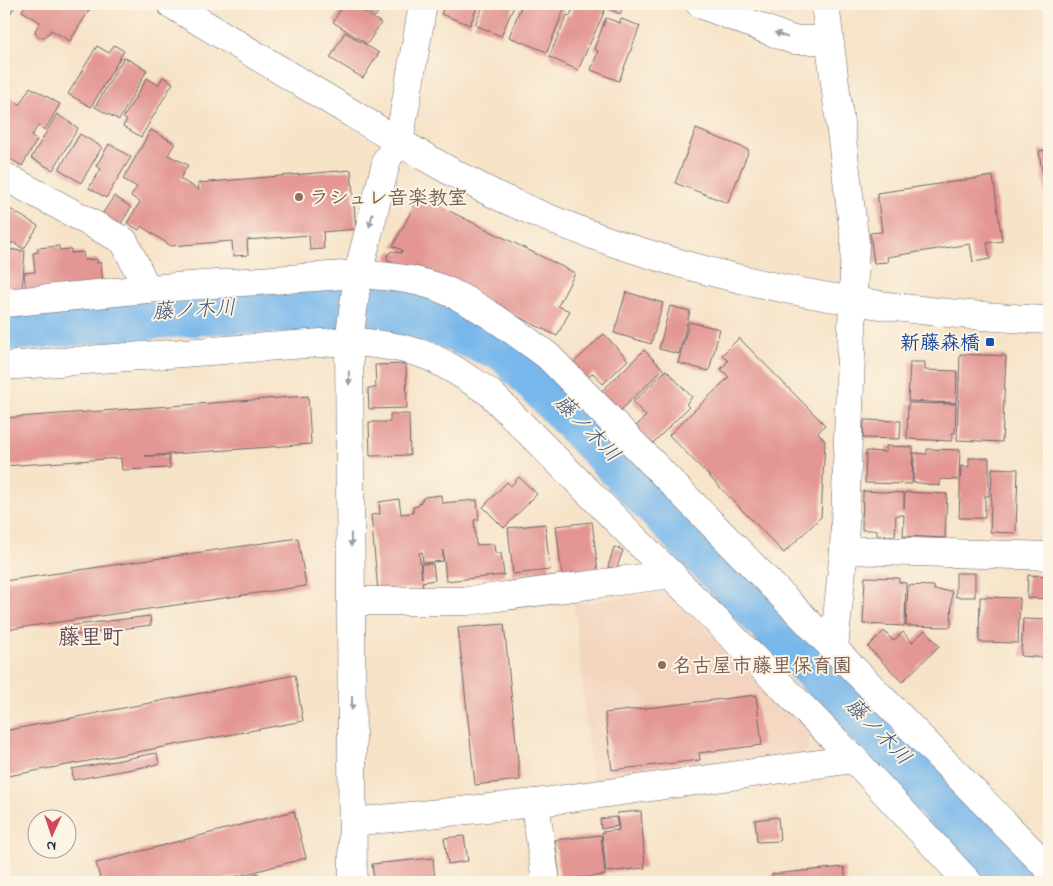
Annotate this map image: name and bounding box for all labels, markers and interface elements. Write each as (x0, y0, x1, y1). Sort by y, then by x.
one-way arrow (773, 31, 788, 39)
place label: ラシュレ音楽教室 (309, 185, 468, 214)
marker: ラシュレ音楽教室 (293, 191, 305, 203)
one-way arrow (367, 213, 375, 228)
water label: 藤ノ木川 (151, 294, 237, 328)
place label: 新藤森橋 (900, 330, 980, 359)
marker: 新藤森橋 (984, 336, 996, 348)
one-way arrow (345, 370, 353, 386)
water label: 藤ノ木川 (547, 389, 627, 470)
one-way arrow (347, 532, 355, 548)
district label: 藤里町 (58, 623, 124, 655)
place label: 名古屋市藤里保育園 (672, 653, 852, 682)
marker: 名古屋市藤里保育園 (656, 659, 668, 671)
water label: 藤ノ木川 (838, 692, 918, 773)
one-way arrow (348, 695, 356, 711)
north arrow (28, 808, 78, 858)
text: N (46, 835, 57, 856)

